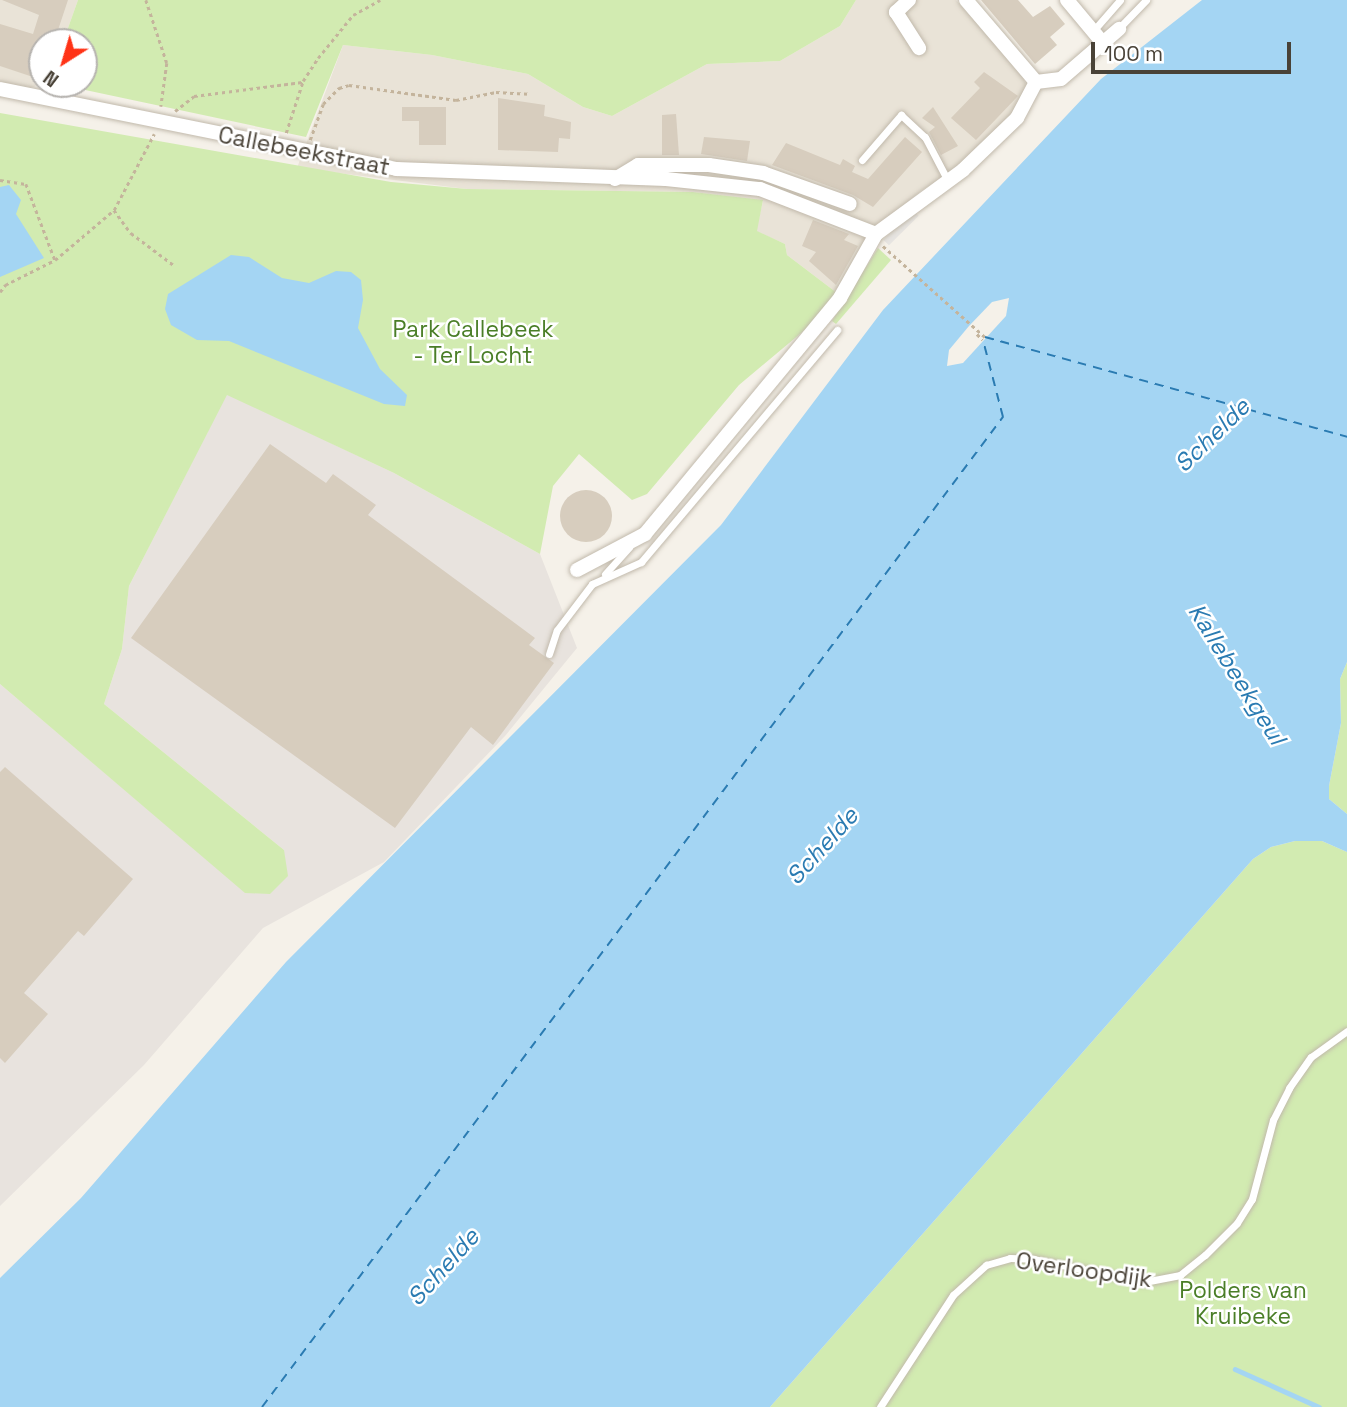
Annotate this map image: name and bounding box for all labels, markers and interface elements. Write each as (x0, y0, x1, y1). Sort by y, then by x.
north arrow (28, 28, 98, 98)
scale bar (1095, 28, 1294, 72)
text: 100 m (1104, 40, 1163, 67)
text: N (39, 65, 64, 92)
street label: Callebeekstraat (216, 121, 392, 181)
park label: Park Callebeek - Ter Locht (392, 315, 554, 369)
water label: Schelde (1168, 392, 1256, 478)
water label: Kallebeekgeul (1182, 598, 1292, 750)
water label: Schelde (780, 802, 864, 890)
water label: Schelde (401, 1223, 485, 1311)
street label: Overloopdijk (1014, 1247, 1154, 1293)
park label: Polders van Kruibeke (1179, 1276, 1307, 1330)

